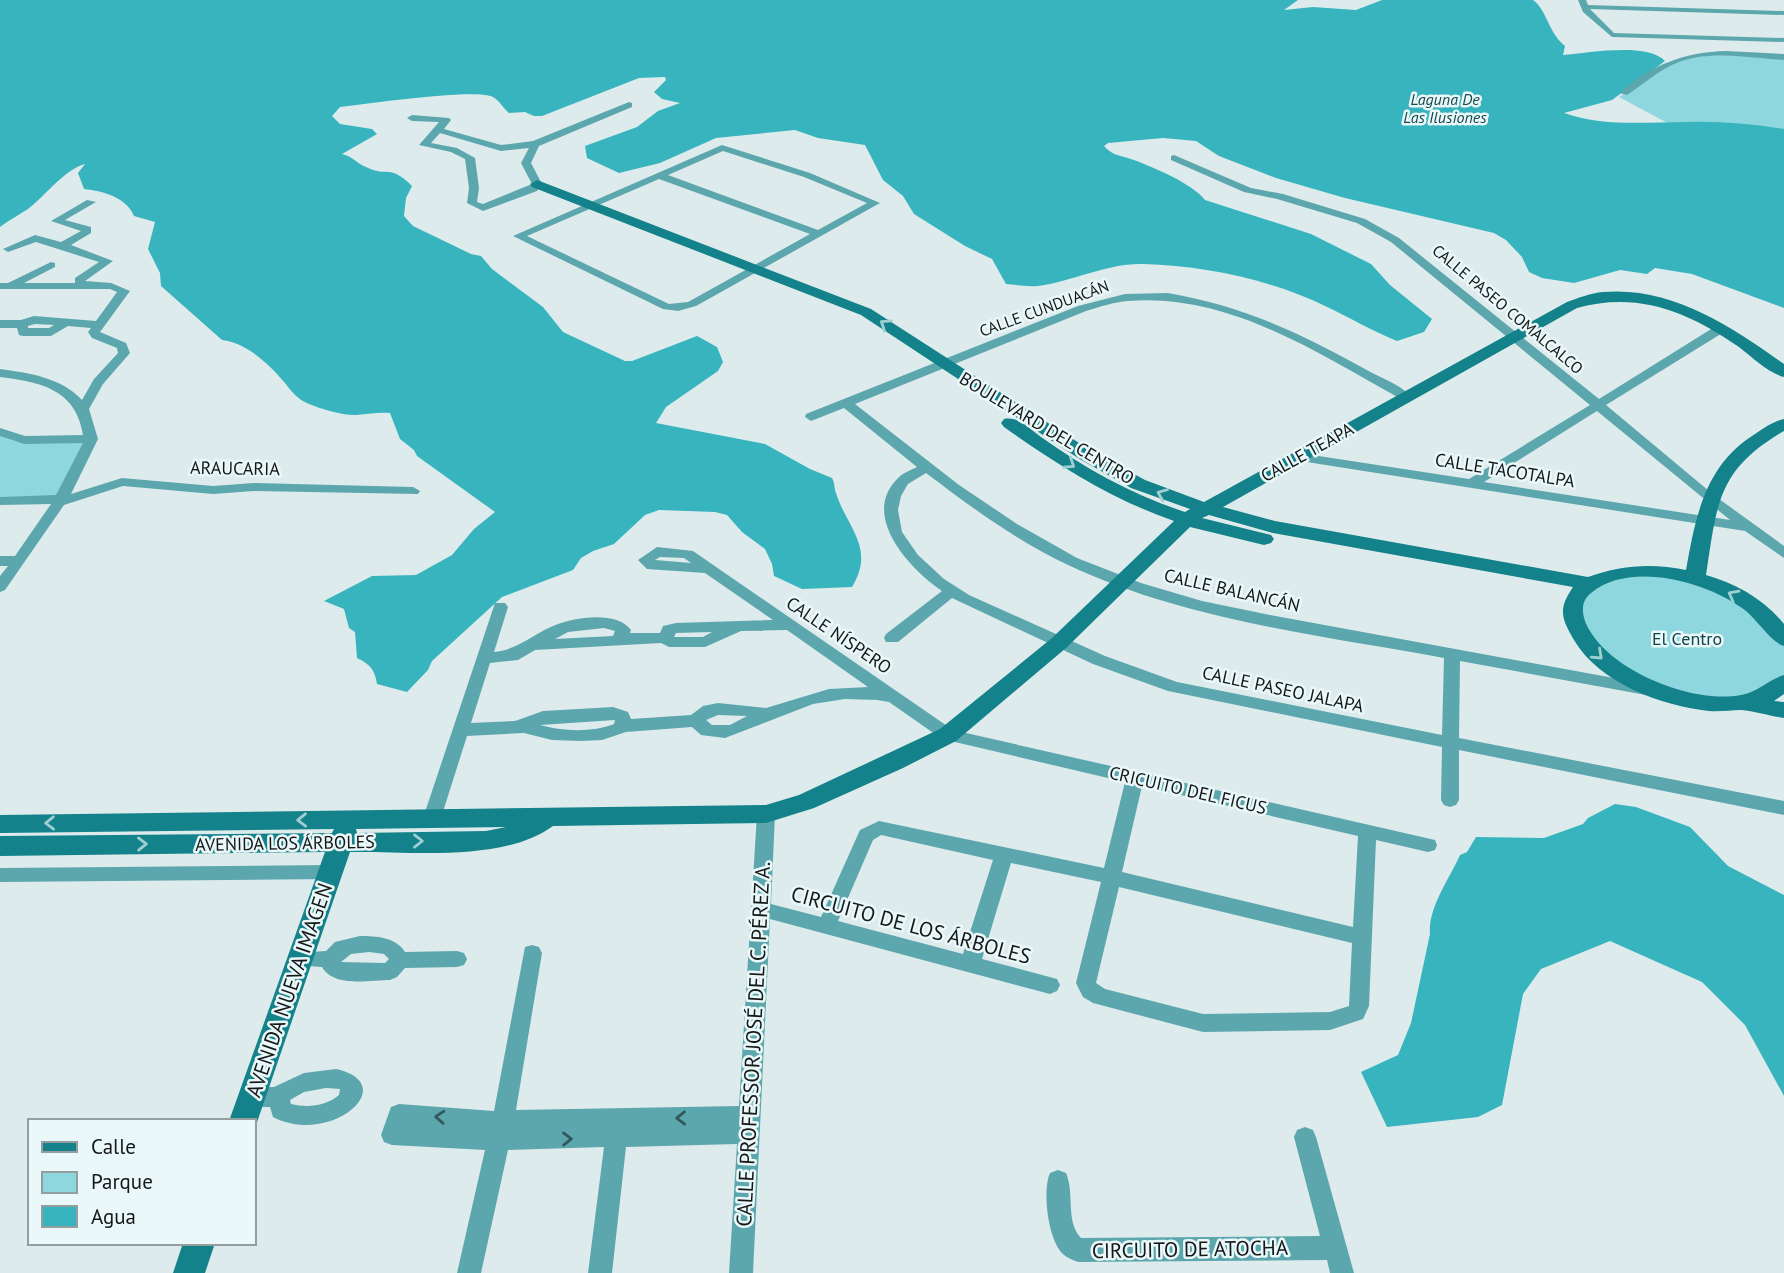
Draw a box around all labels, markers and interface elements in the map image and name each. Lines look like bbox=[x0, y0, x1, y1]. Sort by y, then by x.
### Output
water label: Laguna De Las Ilusiones bbox=[1403, 89, 1487, 127]
street label: CALLE PASEO COMALCALCO bbox=[1428, 240, 1588, 378]
street label: CALLE CUNDUACÁN bbox=[976, 275, 1112, 341]
one-way arrow bbox=[880, 320, 893, 332]
street label: BOULEVARD DEL CENTRO bbox=[955, 367, 1139, 489]
street label: CALLE TEAPA bbox=[1257, 417, 1358, 487]
street label: CALLE TACOTALPA bbox=[1434, 448, 1577, 492]
street label: ARAUCARIA bbox=[190, 456, 281, 480]
one-way arrow bbox=[1062, 456, 1075, 469]
one-way arrow bbox=[1157, 488, 1170, 502]
street label: CALLE BALANCÁN bbox=[1162, 563, 1302, 617]
one-way arrow bbox=[1728, 589, 1740, 603]
street label: CALLE NÍSPERO bbox=[782, 591, 896, 679]
park label: El Centro bbox=[1652, 627, 1722, 650]
one-way arrow bbox=[1590, 646, 1603, 659]
street label: CALLE PASEO JALAPA bbox=[1200, 661, 1366, 717]
street label: CRICUITO DEL FICUS bbox=[1107, 761, 1269, 819]
one-way arrow bbox=[296, 812, 306, 828]
one-way arrow bbox=[44, 816, 55, 831]
street label: AVENIDA LOS ÁRBOLES bbox=[195, 830, 375, 856]
one-way arrow bbox=[413, 834, 424, 849]
one-way arrow bbox=[137, 836, 147, 852]
street label: CALLE PROFESSOR JOSÉ DEL C. PÉREZ A. bbox=[730, 861, 776, 1227]
street label: AVENIDA NUEVA IMAGEN bbox=[240, 879, 338, 1101]
street label: CIRCUITO DE LOS ÁRBOLES bbox=[788, 880, 1034, 970]
one-way arrow bbox=[435, 1110, 446, 1125]
one-way arrow bbox=[675, 1110, 686, 1126]
legend bbox=[28, 1119, 256, 1245]
one-way arrow bbox=[563, 1131, 573, 1147]
text: Calle bbox=[91, 1133, 136, 1160]
text: Parque bbox=[91, 1168, 153, 1195]
text: Agua bbox=[91, 1203, 136, 1230]
street label: CIRCUITO DE ATOCHA bbox=[1092, 1234, 1289, 1264]

